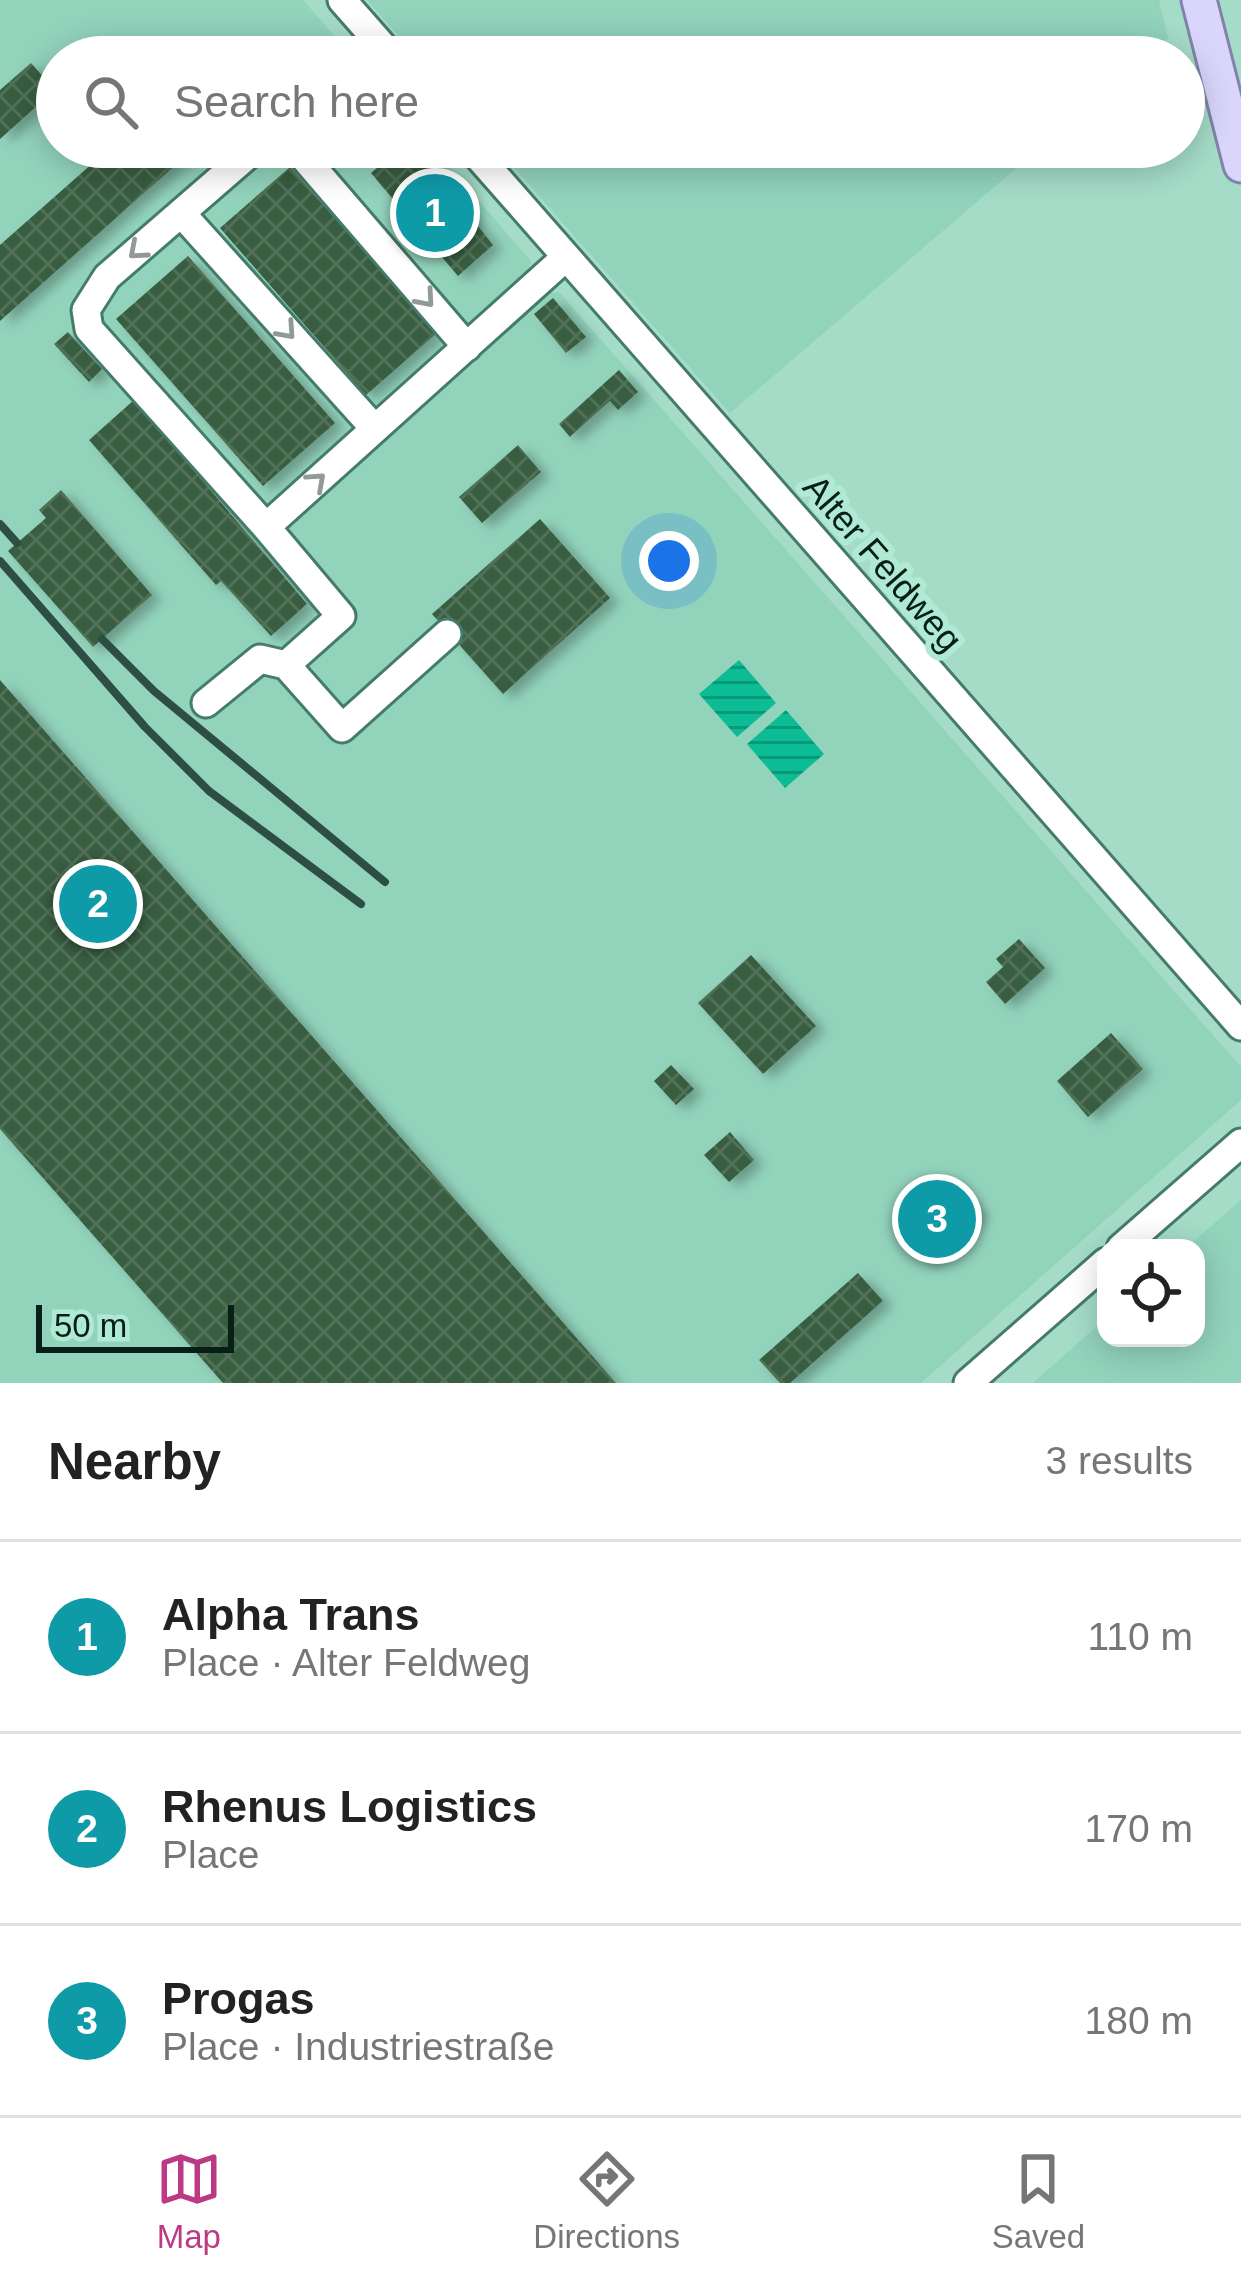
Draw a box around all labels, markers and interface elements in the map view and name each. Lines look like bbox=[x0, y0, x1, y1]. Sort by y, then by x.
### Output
search box bbox=[36, 36, 1205, 168]
icon: search bbox=[78, 69, 144, 135]
text: Search here bbox=[174, 76, 419, 127]
pin: 1 bbox=[396, 168, 474, 258]
one-way arrow bbox=[129, 237, 151, 258]
one-way arrow bbox=[412, 285, 433, 307]
one-way arrow bbox=[273, 318, 294, 339]
street label: Alter Feldweg bbox=[795, 466, 971, 660]
one-way arrow bbox=[303, 474, 325, 495]
your location bbox=[639, 531, 699, 591]
pin: 2 bbox=[59, 859, 137, 949]
pin: 3 bbox=[898, 1174, 976, 1264]
map controls bbox=[1097, 1239, 1205, 1347]
button: locate bbox=[1097, 1239, 1205, 1347]
scale bar bbox=[36, 1299, 234, 1352]
text: 50 m bbox=[54, 1307, 127, 1344]
text: Nearby bbox=[48, 1433, 221, 1490]
text: 3 results bbox=[1046, 1439, 1193, 1482]
text: Alpha Trans bbox=[162, 1589, 420, 1640]
text: 1 bbox=[76, 1615, 98, 1658]
text: 110 m bbox=[1088, 1615, 1193, 1658]
text: Place · Alter Feldweg bbox=[162, 1641, 531, 1684]
text: Rhenus Logistics bbox=[162, 1781, 537, 1832]
text: 2 bbox=[76, 1807, 98, 1850]
text: 170 m bbox=[1085, 1807, 1193, 1850]
text: Place bbox=[162, 1833, 260, 1876]
text: Progas bbox=[162, 1973, 315, 2024]
text: 3 bbox=[76, 1999, 98, 2042]
text: 180 m bbox=[1085, 1999, 1193, 2042]
text: Place · Industriestraße bbox=[162, 2025, 554, 2068]
tab: Map bbox=[156, 2146, 222, 2256]
tab: Directions bbox=[533, 2146, 680, 2256]
tab: Saved bbox=[992, 2146, 1085, 2256]

